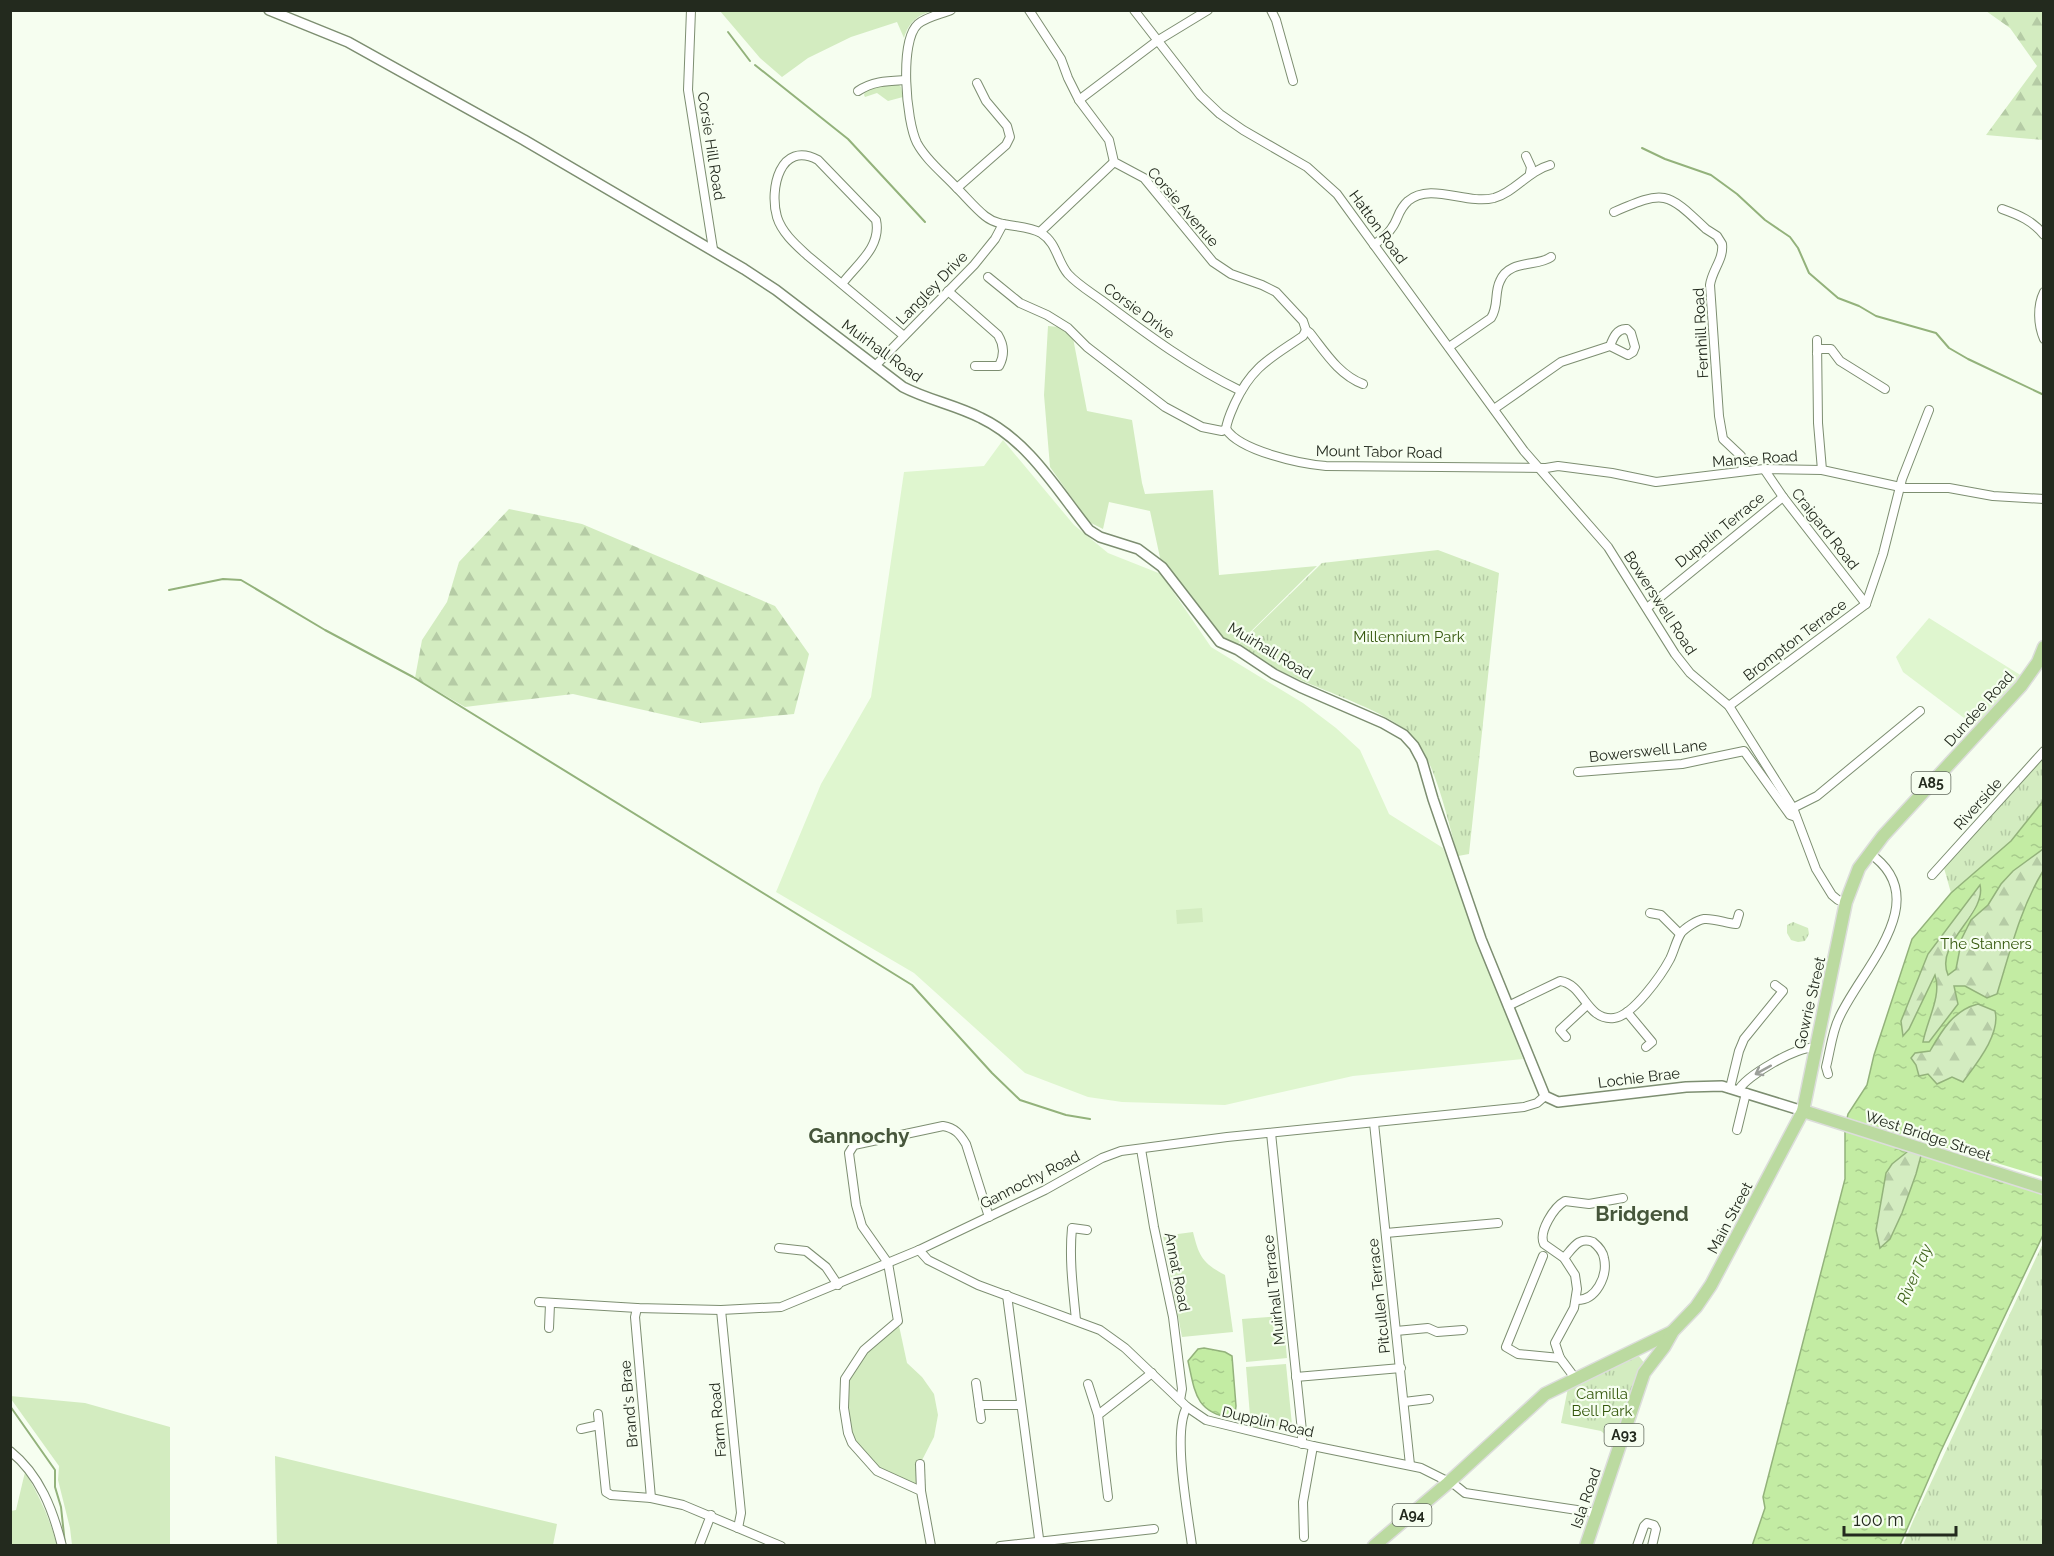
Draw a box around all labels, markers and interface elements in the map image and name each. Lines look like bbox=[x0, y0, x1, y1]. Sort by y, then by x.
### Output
street label: Corsie Hill Road bbox=[694, 91, 728, 201]
street label: Corsie Avenue bbox=[1143, 163, 1223, 251]
street label: Hatton Road bbox=[1345, 187, 1411, 267]
street label: Langley Drive bbox=[893, 247, 972, 328]
street label: Corsie Drive bbox=[1100, 279, 1178, 343]
street label: Fernhill Road bbox=[1690, 287, 1712, 379]
street label: Muirhall Road bbox=[838, 316, 926, 386]
street label: Mount Tabor Road bbox=[1316, 442, 1442, 462]
street label: Manse Road bbox=[1712, 447, 1798, 471]
street label: Craigard Road bbox=[1788, 485, 1862, 573]
street label: Dupplin Terrace bbox=[1672, 488, 1768, 571]
street label: Bowerswell Road bbox=[1620, 548, 1700, 658]
street label: Brompton Terrace bbox=[1740, 595, 1850, 685]
street label: Muirhall Road bbox=[1225, 619, 1315, 683]
park label: Millennium Park bbox=[1353, 628, 1465, 646]
street label: Dundee Road bbox=[1940, 668, 2018, 750]
street label: Bowerswell Lane bbox=[1588, 736, 1708, 766]
road number: A85 bbox=[1912, 772, 1950, 794]
street label: Riverside bbox=[1950, 774, 2006, 834]
park label: The Stanners bbox=[1940, 935, 2032, 953]
street label: Gowrie Street bbox=[1791, 955, 1829, 1051]
street label: Lochie Brae bbox=[1597, 1064, 1681, 1092]
one-way arrow bbox=[1755, 1064, 1772, 1076]
street label: West Bridge Street bbox=[1863, 1107, 1993, 1165]
district label: Gannochy bbox=[808, 1123, 910, 1148]
street label: Gannochy Road bbox=[977, 1147, 1083, 1213]
street label: Main Street bbox=[1704, 1179, 1756, 1257]
district label: Bridgend bbox=[1595, 1201, 1689, 1226]
street label: Annat Road bbox=[1160, 1231, 1194, 1313]
street label: Muirhall Terrace bbox=[1259, 1234, 1289, 1346]
street label: Pitcullen Terrace bbox=[1364, 1237, 1394, 1354]
water label: River Tay bbox=[1893, 1240, 1937, 1307]
street label: Brand's Brae bbox=[616, 1359, 642, 1448]
street label: Farm Road bbox=[706, 1382, 730, 1458]
park label: Camilla Bell Park bbox=[1572, 1385, 1633, 1420]
street label: Dupplin Road bbox=[1220, 1403, 1316, 1441]
road number: A93 bbox=[1604, 1424, 1644, 1446]
street label: Isla Road bbox=[1567, 1465, 1605, 1531]
scale bar bbox=[1844, 1499, 1956, 1537]
road number: A94 bbox=[1392, 1504, 1432, 1526]
text: 100 m bbox=[1853, 1509, 1904, 1530]

